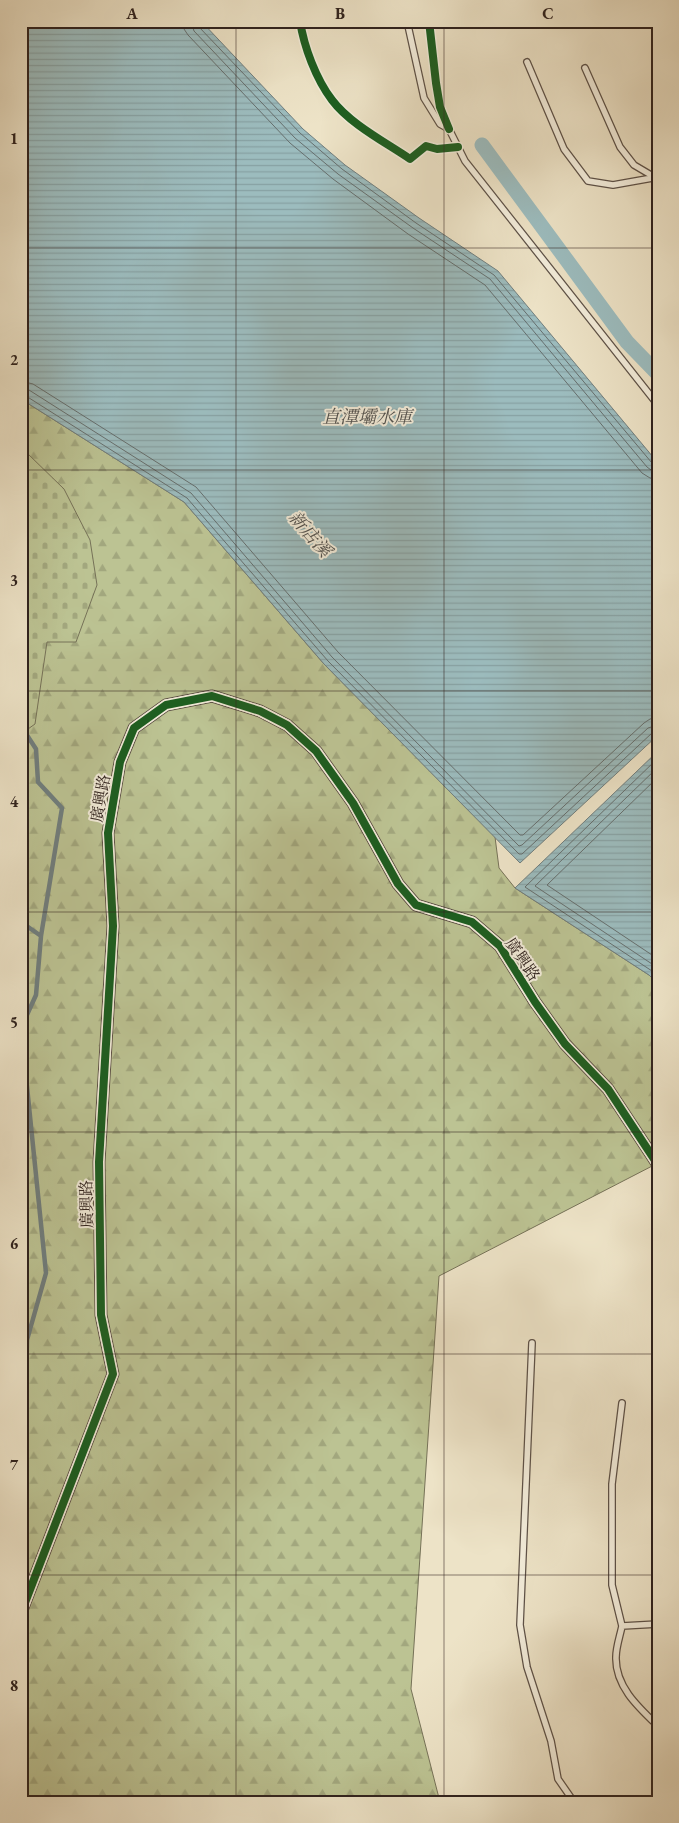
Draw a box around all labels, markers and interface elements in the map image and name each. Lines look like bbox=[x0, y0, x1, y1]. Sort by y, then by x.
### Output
text: A bbox=[125, 3, 138, 24]
text: B bbox=[335, 3, 345, 24]
text: C bbox=[542, 3, 554, 24]
text: 1 bbox=[10, 128, 18, 149]
text: 2 bbox=[10, 349, 19, 370]
water label: 直潭壩水庫 bbox=[322, 405, 415, 428]
water label: 新店溪 bbox=[284, 506, 338, 563]
text: 3 bbox=[10, 570, 18, 591]
street label: 廣興路 bbox=[86, 773, 115, 824]
text: 4 bbox=[10, 791, 19, 812]
street label: 廣興路 bbox=[500, 934, 545, 985]
text: 5 bbox=[10, 1012, 18, 1033]
street label: 廣興路 bbox=[76, 1180, 97, 1228]
text: 6 bbox=[10, 1233, 19, 1254]
text: 7 bbox=[10, 1454, 19, 1475]
text: 8 bbox=[10, 1675, 18, 1696]

